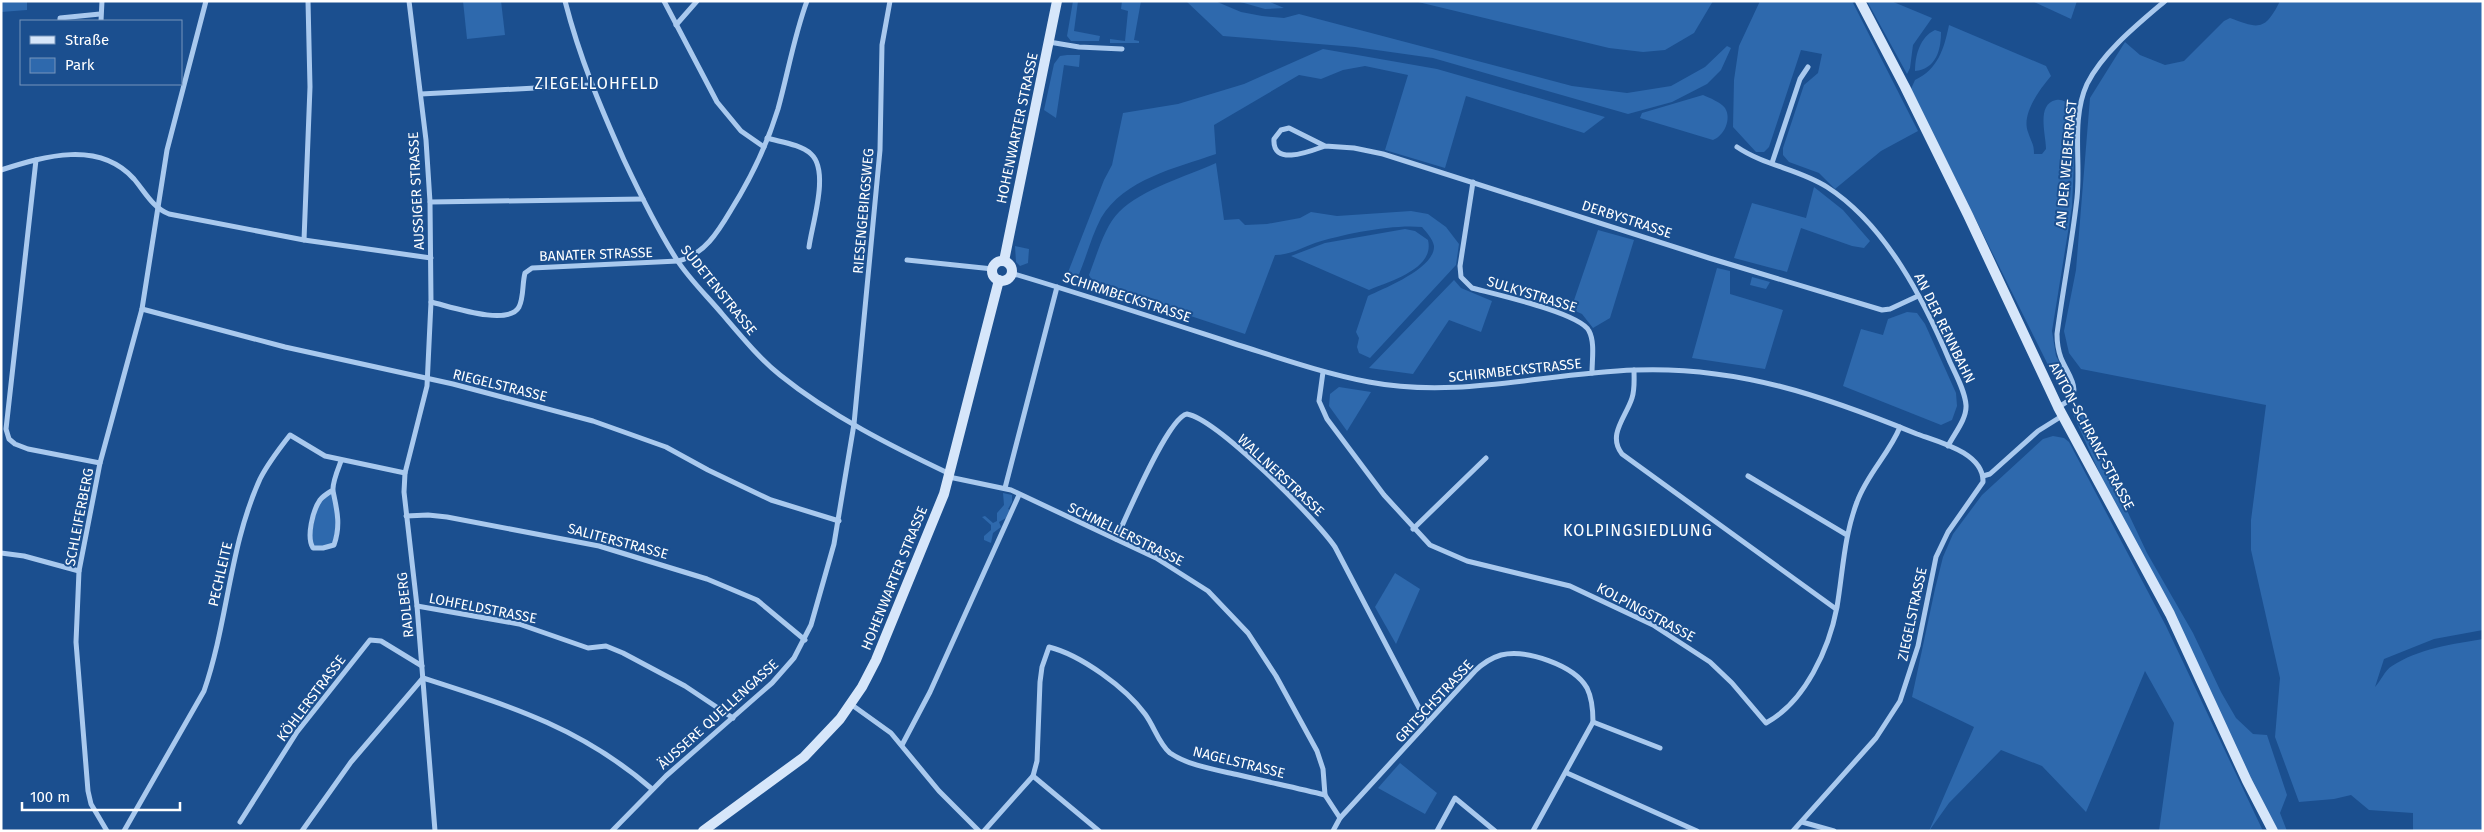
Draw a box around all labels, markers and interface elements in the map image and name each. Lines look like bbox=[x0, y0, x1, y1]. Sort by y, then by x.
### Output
legend bbox=[20, 20, 182, 85]
text: Straße bbox=[65, 31, 109, 49]
street label: HOHENWARTER STRASSE bbox=[993, 51, 1042, 205]
text: Park bbox=[65, 56, 95, 74]
district label: ZIEGELLOHFELD bbox=[535, 74, 659, 93]
street label: AN DER WEIBERRAST bbox=[2052, 98, 2081, 229]
street label: AUSSIGER STRASSE bbox=[405, 131, 428, 251]
street label: RIESENGEBIRGSWEG bbox=[850, 148, 877, 275]
street label: DERBYSTRASSE bbox=[1579, 197, 1674, 242]
street label: SUDETENSTRASSE bbox=[677, 242, 760, 339]
street label: BANATER STRASSE bbox=[539, 244, 653, 265]
street label: SCHIRMBECKSTRASSE bbox=[1061, 269, 1193, 326]
street label: AN DER RENNBAHN bbox=[1910, 270, 1979, 386]
street label: SULKYSTRASSE bbox=[1485, 273, 1579, 316]
street label: SCHIRMBECKSTRASSE bbox=[1448, 355, 1583, 386]
street label: ANTON-SCHRANZ-STRASSE bbox=[2045, 359, 2138, 513]
street label: RIEGELSTRASSE bbox=[451, 366, 549, 405]
street label: WALLNERSTRASSE bbox=[1234, 431, 1328, 520]
street label: SCHLEIFERBERG bbox=[62, 467, 97, 568]
street label: SCHMELLERSTRASSE bbox=[1065, 499, 1186, 570]
street label: HOHENWARTER STRASSE bbox=[858, 504, 931, 653]
street label: SALITERSTRASSE bbox=[566, 520, 670, 563]
district label: KOLPINGSIEDLUNG bbox=[1563, 521, 1713, 540]
street label: PECHLEITE bbox=[205, 540, 236, 608]
street label: ZIEGELSTRASSE bbox=[1894, 566, 1931, 663]
street label: RADLBERG bbox=[394, 571, 417, 638]
street label: KOLPINGSTRASSE bbox=[1594, 579, 1698, 646]
street label: LOHFELDSTRASSE bbox=[428, 590, 538, 627]
street label: KÖHLERSTRASSE bbox=[273, 651, 349, 745]
street label: ÄUSSERE QUELLENGASSE bbox=[655, 656, 782, 773]
street label: GRITSCHSTRASSE bbox=[1392, 656, 1477, 746]
street label: NAGELSTRASSE bbox=[1191, 743, 1287, 782]
scale bar bbox=[22, 780, 180, 812]
text: 100 m bbox=[30, 788, 70, 806]

